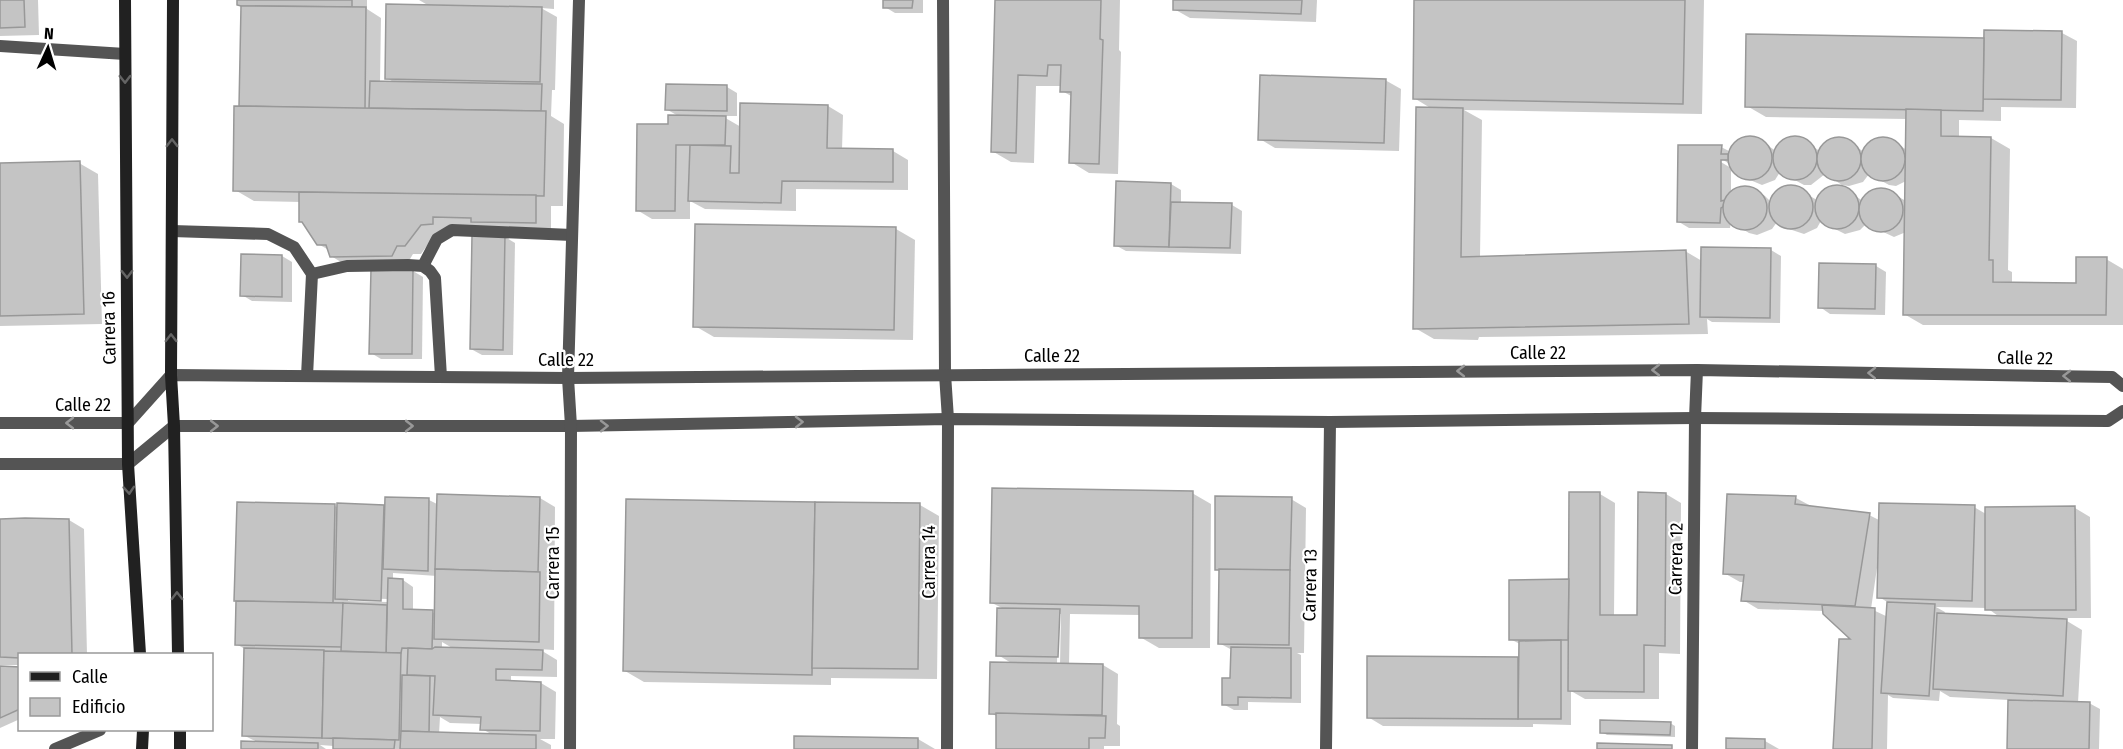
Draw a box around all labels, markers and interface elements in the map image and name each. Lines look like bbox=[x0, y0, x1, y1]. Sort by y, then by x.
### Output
north arrow bbox=[18, 18, 78, 78]
text: N bbox=[44, 24, 54, 43]
one-way arrow bbox=[119, 75, 131, 84]
one-way arrow bbox=[166, 139, 178, 148]
one-way arrow bbox=[121, 270, 133, 279]
street label: Carrera 16 bbox=[97, 291, 121, 365]
one-way arrow bbox=[165, 334, 177, 343]
street label: Calle 22 bbox=[1510, 342, 1566, 364]
street label: Calle 22 bbox=[1024, 345, 1080, 367]
street label: Calle 22 bbox=[1997, 347, 2053, 369]
street label: Calle 22 bbox=[538, 349, 594, 371]
one-way arrow bbox=[1652, 364, 1661, 376]
one-way arrow bbox=[1457, 365, 1466, 377]
one-way arrow bbox=[1868, 367, 1877, 379]
one-way arrow bbox=[2063, 370, 2072, 383]
street label: Calle 22 bbox=[55, 394, 111, 416]
one-way arrow bbox=[795, 416, 804, 428]
one-way arrow bbox=[65, 417, 74, 429]
one-way arrow bbox=[210, 420, 219, 432]
one-way arrow bbox=[405, 420, 414, 432]
one-way arrow bbox=[600, 420, 609, 432]
one-way arrow bbox=[123, 486, 136, 495]
street label: Carrera 12 bbox=[1664, 523, 1688, 595]
street label: Carrera 14 bbox=[918, 525, 940, 599]
street label: Carrera 15 bbox=[542, 527, 564, 599]
street label: Carrera 13 bbox=[1298, 548, 1322, 622]
one-way arrow bbox=[171, 592, 183, 601]
legend bbox=[18, 653, 213, 731]
text: Calle bbox=[72, 666, 108, 688]
text: Edificio bbox=[72, 696, 125, 718]

